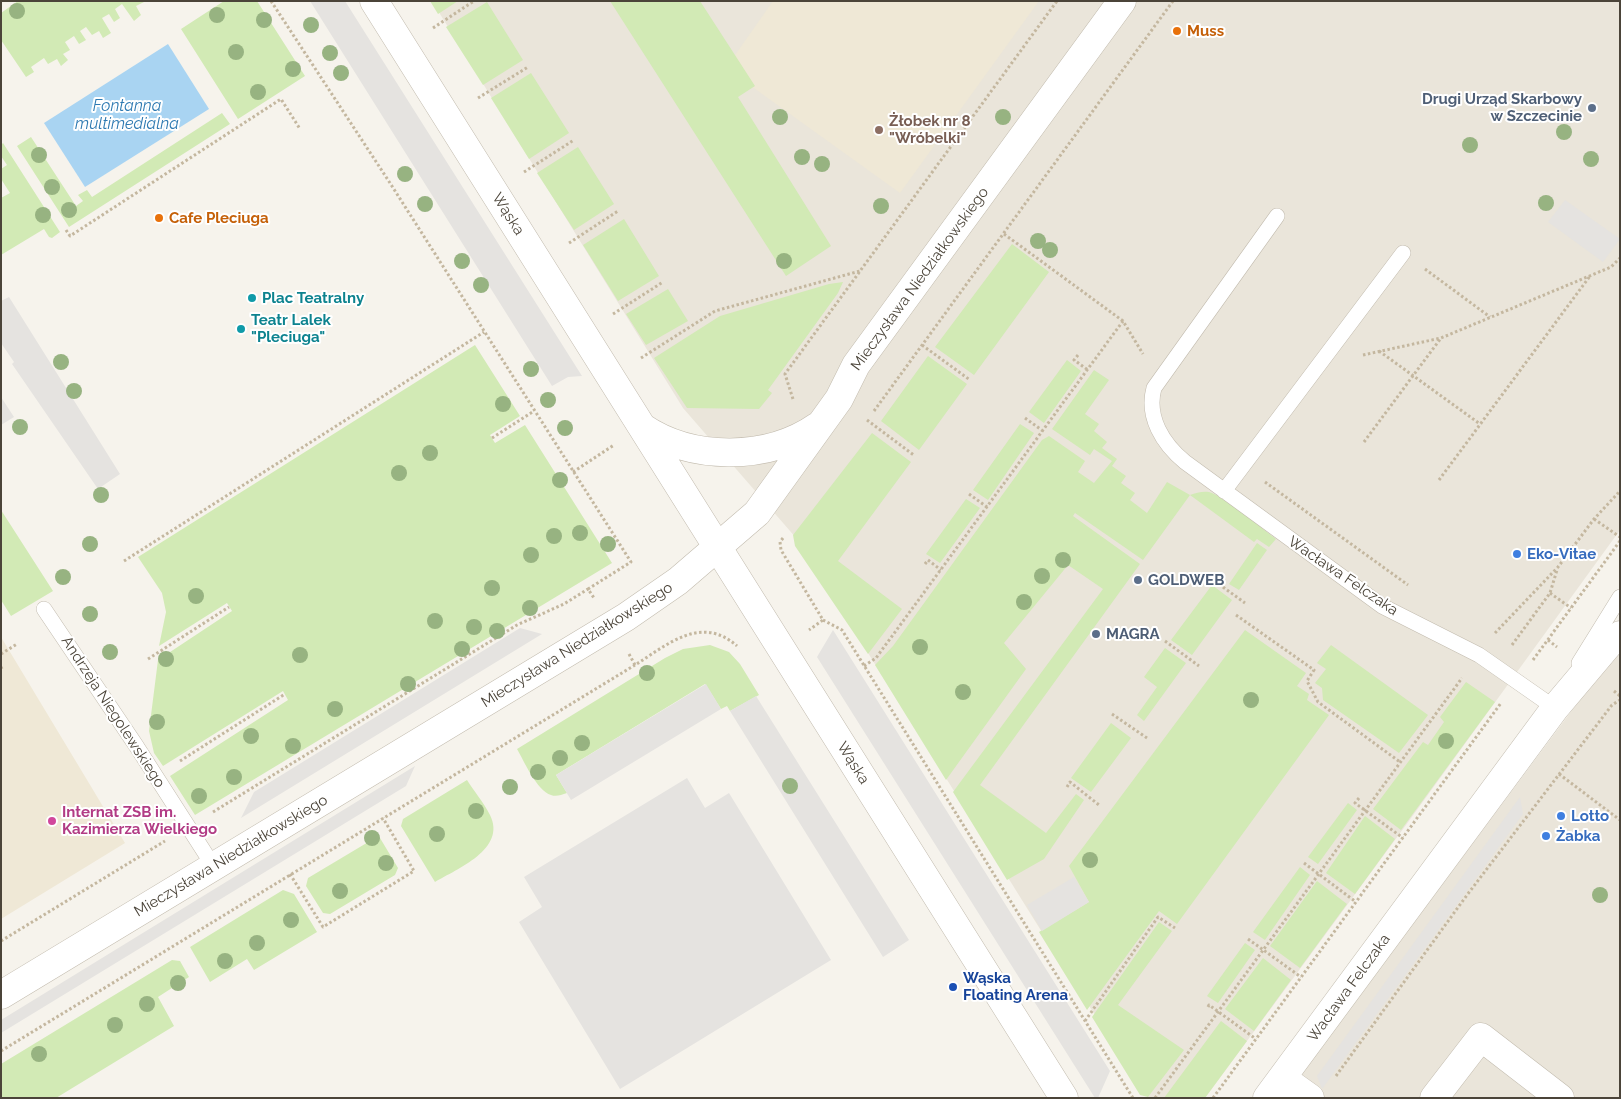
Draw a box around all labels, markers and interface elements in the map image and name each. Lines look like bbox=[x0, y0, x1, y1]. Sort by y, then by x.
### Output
place label: Muss bbox=[1187, 22, 1224, 40]
marker: Muss bbox=[1171, 25, 1183, 37]
place label: Drugi Urząd Skarbowy w Szczecinie bbox=[1422, 90, 1582, 125]
water label: Fontanna multimedialna bbox=[75, 96, 179, 134]
marker: Drugi Urząd Skarbowy w Szczecinie bbox=[1586, 102, 1598, 114]
place label: Żłobek nr 8 "Wróbelki" bbox=[889, 112, 971, 147]
marker: Żłobek nr 8 "Wróbelki" bbox=[873, 124, 885, 136]
street label: Mieczysława Niedziałkowskiego bbox=[847, 184, 993, 374]
street label: Wąska bbox=[488, 190, 528, 238]
place label: Cafe Pleciuga bbox=[169, 209, 269, 227]
marker: Cafe Pleciuga bbox=[153, 212, 165, 224]
place label: Plac Teatralny bbox=[262, 289, 364, 307]
marker: Plac Teatralny bbox=[246, 292, 258, 304]
place label: Teatr Lalek "Pleciuga" bbox=[251, 311, 331, 346]
marker: Teatr Lalek "Pleciuga" bbox=[235, 323, 247, 335]
street label: Wacława Felczaka bbox=[1285, 533, 1401, 619]
place label: Eko-Vitae bbox=[1527, 545, 1596, 563]
marker: Eko-Vitae bbox=[1511, 548, 1523, 560]
place label: GOLDWEB bbox=[1148, 571, 1224, 589]
marker: GOLDWEB bbox=[1132, 574, 1144, 586]
street label: Mieczysława Niedziałkowskiego bbox=[478, 578, 676, 712]
place label: MAGRA bbox=[1106, 625, 1160, 643]
marker: MAGRA bbox=[1090, 628, 1102, 640]
street label: Andrzeja Niegolewskiego bbox=[57, 633, 169, 791]
street label: Wąska bbox=[833, 739, 873, 787]
street label: Mieczysława Niedziałkowskiego bbox=[131, 791, 331, 921]
place label: Internat ZSB im. Kazimierza Wielkiego bbox=[62, 803, 217, 838]
place label: Lotto bbox=[1571, 807, 1609, 825]
marker: Lotto bbox=[1555, 810, 1567, 822]
marker: Internat ZSB im. Kazimierza Wielkiego bbox=[46, 815, 58, 827]
place label: Żabka bbox=[1556, 827, 1600, 845]
marker: Żabka bbox=[1540, 830, 1552, 842]
street label: Wacława Felczaka bbox=[1304, 931, 1394, 1045]
place label: Wąska Floating Arena bbox=[963, 969, 1068, 1004]
marker: Wąska Floating Arena bbox=[947, 981, 959, 993]

